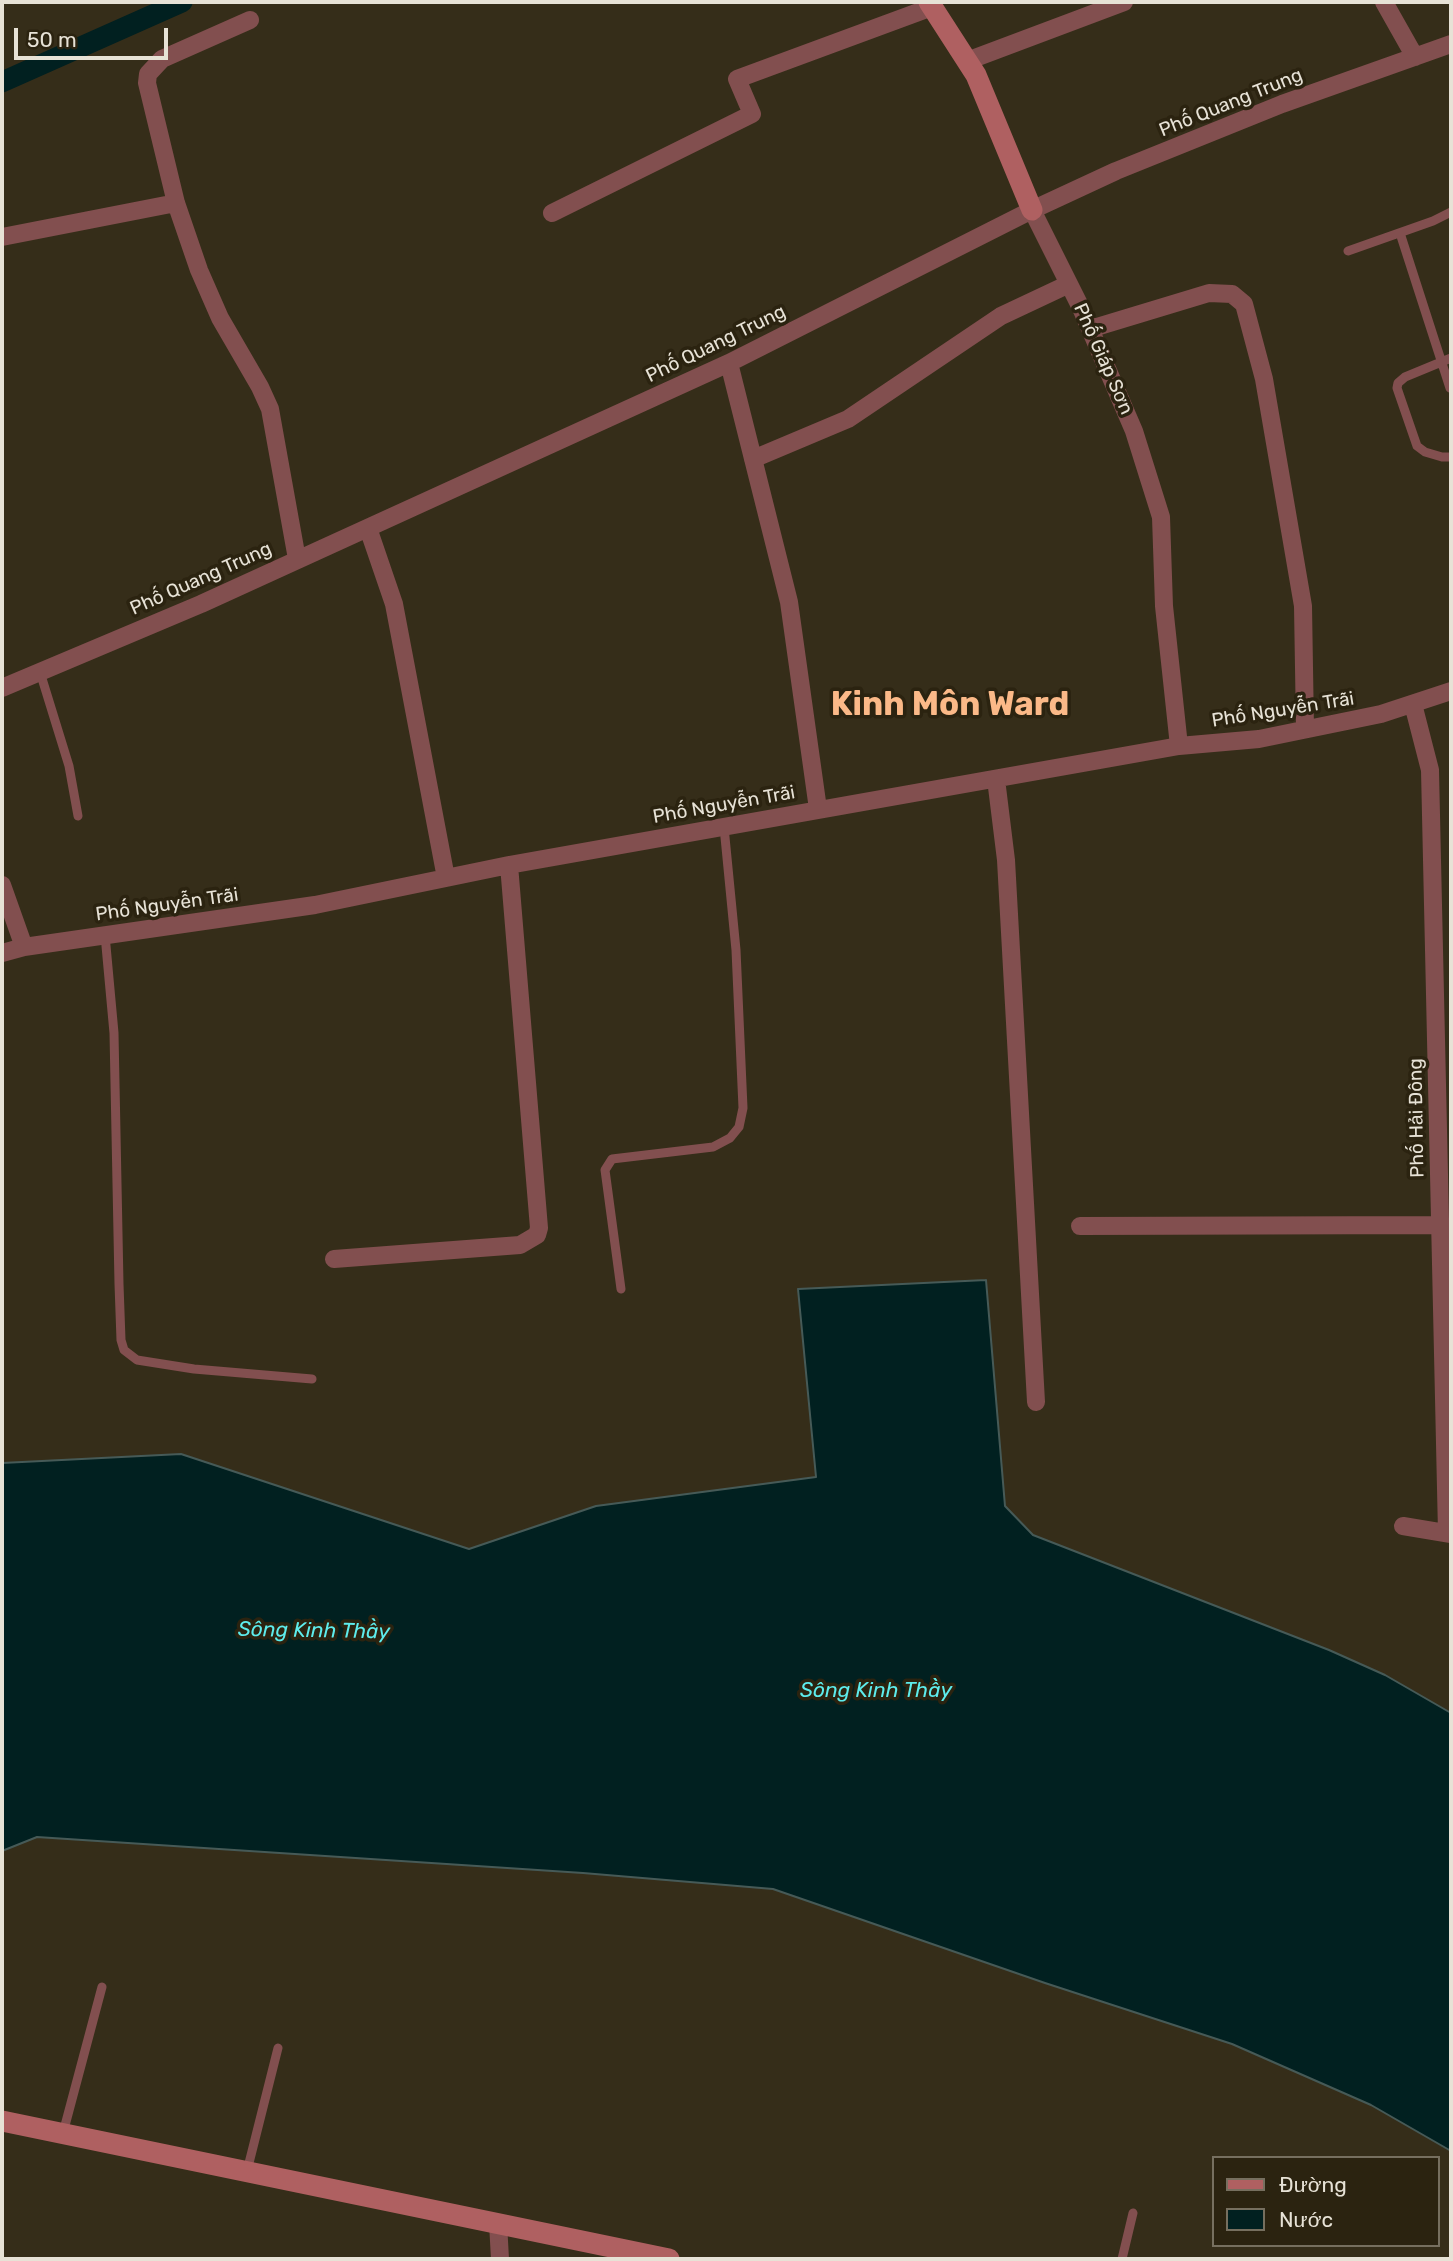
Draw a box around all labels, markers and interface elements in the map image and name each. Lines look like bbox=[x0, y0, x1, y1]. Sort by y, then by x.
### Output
scale bar bbox=[18, 14, 172, 58]
text: 50 m bbox=[27, 27, 77, 52]
street label: Phố Quang Trung bbox=[1156, 64, 1306, 142]
street label: Phố Quang Trung bbox=[642, 300, 790, 388]
street label: Phố Giáp Sơn bbox=[1068, 300, 1138, 418]
street label: Phố Quang Trung bbox=[127, 538, 275, 620]
district label: Kinh Môn Ward bbox=[831, 685, 1069, 725]
street label: Phố Nguyễn Trãi bbox=[1210, 687, 1356, 733]
street label: Phố Nguyễn Trãi bbox=[651, 781, 797, 829]
street label: Phố Nguyễn Trãi bbox=[94, 884, 240, 926]
street label: Phố Hải Đông bbox=[1405, 1058, 1429, 1178]
water label: Sông Kinh Thầy bbox=[238, 1617, 390, 1645]
water label: Sông Kinh Thầy bbox=[800, 1678, 952, 1704]
legend bbox=[1212, 2156, 1439, 2247]
text: Đường bbox=[1279, 2172, 1347, 2197]
text: Nước bbox=[1279, 2207, 1333, 2232]

